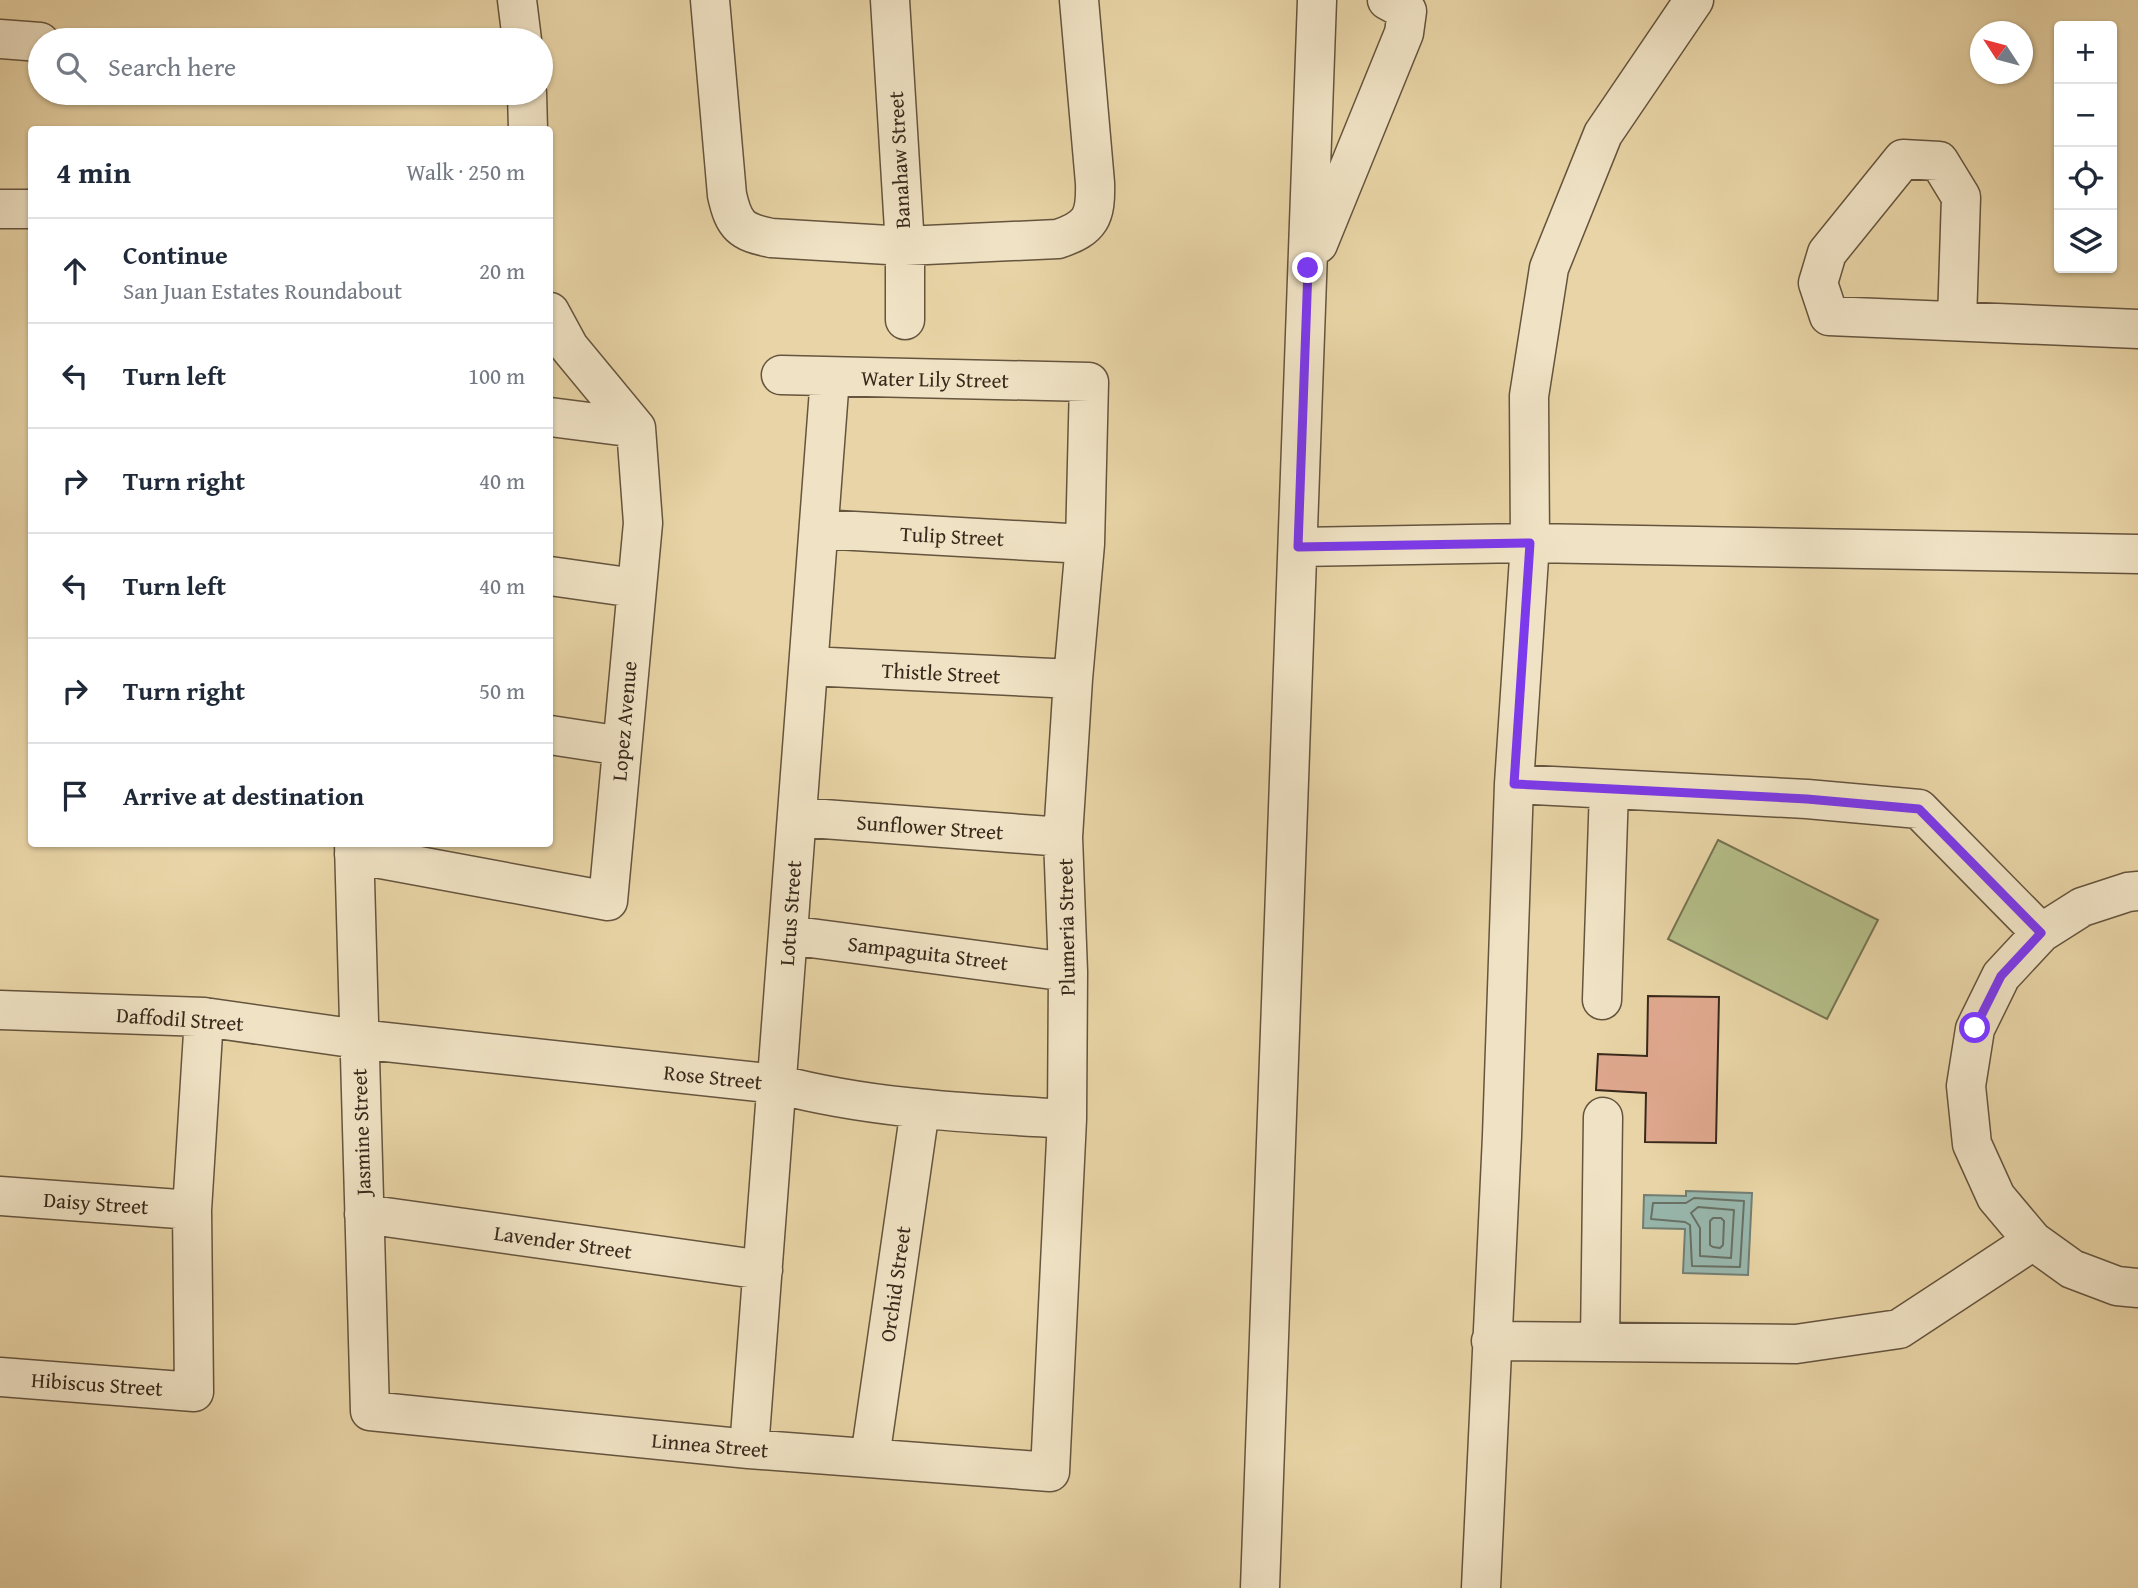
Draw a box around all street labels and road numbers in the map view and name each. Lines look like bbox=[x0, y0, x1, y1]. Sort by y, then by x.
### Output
street label: Banahaw Street bbox=[880, 90, 918, 230]
street label: Water Lily Street bbox=[861, 362, 1010, 396]
street label: Tulip Street bbox=[899, 518, 1005, 554]
street label: Thistle Street bbox=[881, 654, 1002, 692]
street label: Lopez Avenue bbox=[603, 660, 645, 782]
street label: Sunflower Street bbox=[856, 806, 1005, 848]
street label: Plumeria Street bbox=[1049, 857, 1083, 996]
street label: Lotus Street bbox=[771, 859, 809, 967]
street label: Sampaguita Street bbox=[846, 928, 1011, 978]
street label: Daffodil Street bbox=[115, 999, 245, 1039]
street label: Rose Street bbox=[662, 1056, 764, 1098]
street label: Jasmine Street bbox=[343, 1067, 379, 1199]
street label: Daisy Street bbox=[42, 1184, 150, 1222]
street label: Lavender Street bbox=[492, 1217, 635, 1267]
street label: Orchid Street bbox=[872, 1223, 919, 1344]
street label: Hibiscus Street bbox=[30, 1364, 164, 1404]
street label: Linnea Street bbox=[650, 1424, 770, 1466]

